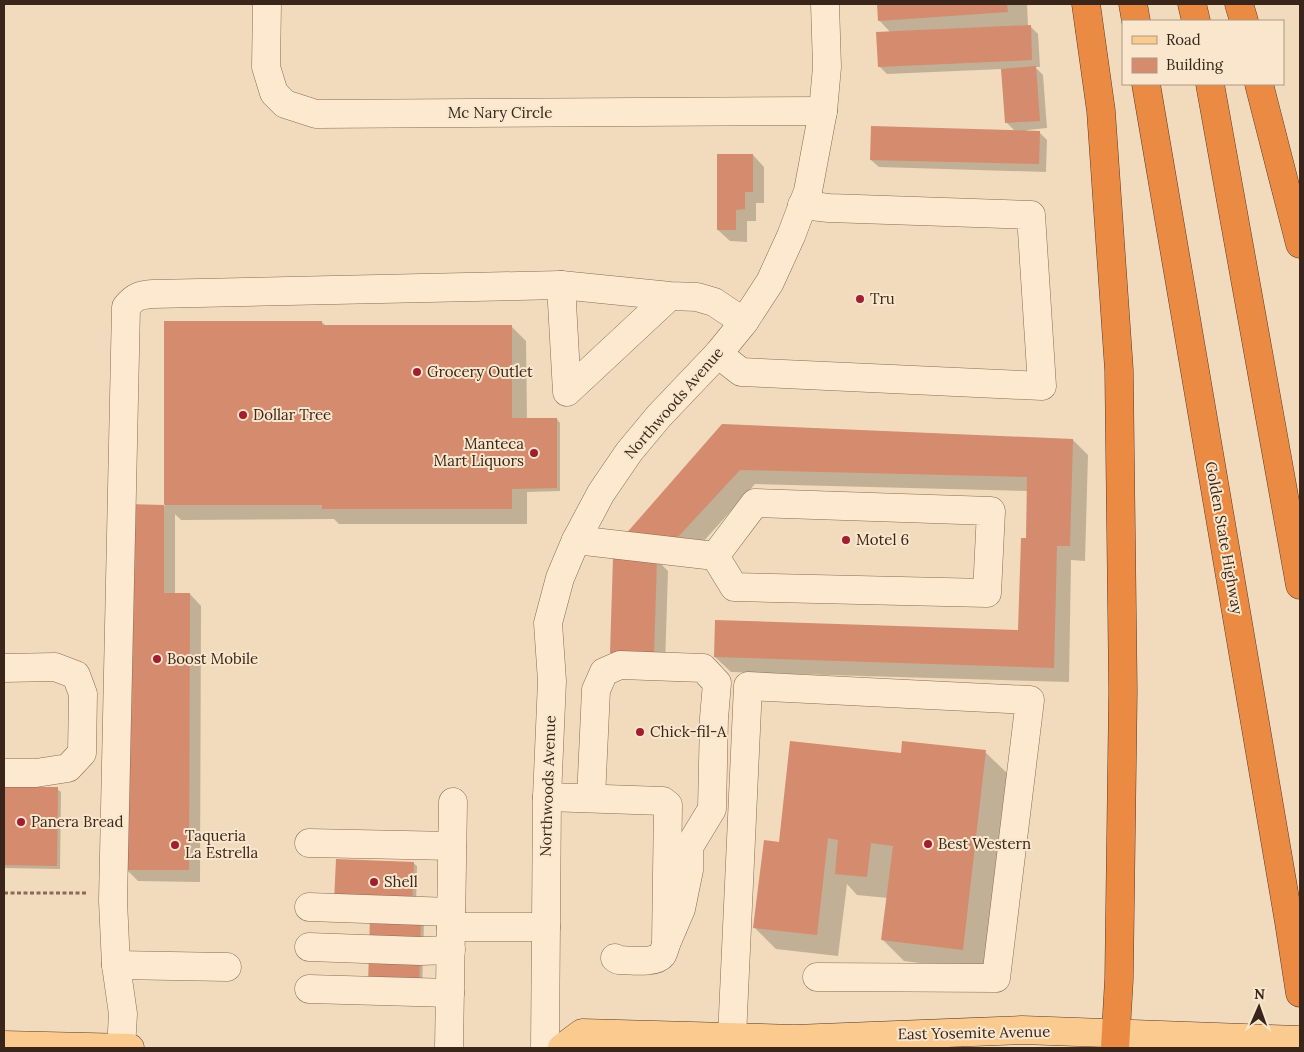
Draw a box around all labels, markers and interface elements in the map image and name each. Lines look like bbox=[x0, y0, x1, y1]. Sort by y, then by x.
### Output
legend bbox=[1122, 20, 1284, 85]
text: Road bbox=[1166, 30, 1201, 49]
text: Building bbox=[1166, 55, 1224, 74]
street label: Mc Nary Circle bbox=[448, 103, 552, 122]
place label: Tru bbox=[870, 289, 895, 308]
marker: Tru bbox=[854, 293, 866, 305]
street label: Northwoods Avenue bbox=[620, 343, 727, 462]
place label: Grocery Outlet bbox=[427, 362, 533, 381]
marker: Grocery Outlet bbox=[411, 366, 423, 378]
place label: Dollar Tree bbox=[253, 405, 331, 424]
marker: Dollar Tree bbox=[237, 409, 249, 421]
place label: Manteca Mart Liquors bbox=[433, 434, 524, 470]
marker: Manteca Mart Liquors bbox=[528, 447, 540, 459]
street label: Golden State Highway bbox=[1202, 460, 1247, 616]
place label: Motel 6 bbox=[856, 530, 909, 549]
marker: Motel 6 bbox=[840, 534, 852, 546]
place label: Boost Mobile bbox=[167, 649, 258, 668]
marker: Boost Mobile bbox=[151, 653, 163, 665]
street label: Northwoods Avenue bbox=[536, 715, 559, 857]
place label: Chick-fil-A bbox=[650, 722, 727, 741]
marker: Chick-fil-A bbox=[634, 726, 646, 738]
place label: Panera Bread bbox=[31, 812, 123, 831]
marker: Panera Bread bbox=[15, 816, 27, 828]
place label: Taqueria La Estrella bbox=[185, 826, 258, 862]
place label: Best Western bbox=[938, 834, 1031, 853]
marker: Best Western bbox=[922, 838, 934, 850]
marker: Taqueria La Estrella bbox=[169, 839, 181, 851]
place label: Shell bbox=[384, 872, 418, 891]
marker: Shell bbox=[368, 876, 380, 888]
north arrow bbox=[1234, 982, 1284, 1032]
text: N bbox=[1254, 985, 1265, 1003]
street label: East Yosemite Avenue bbox=[897, 1022, 1051, 1043]

